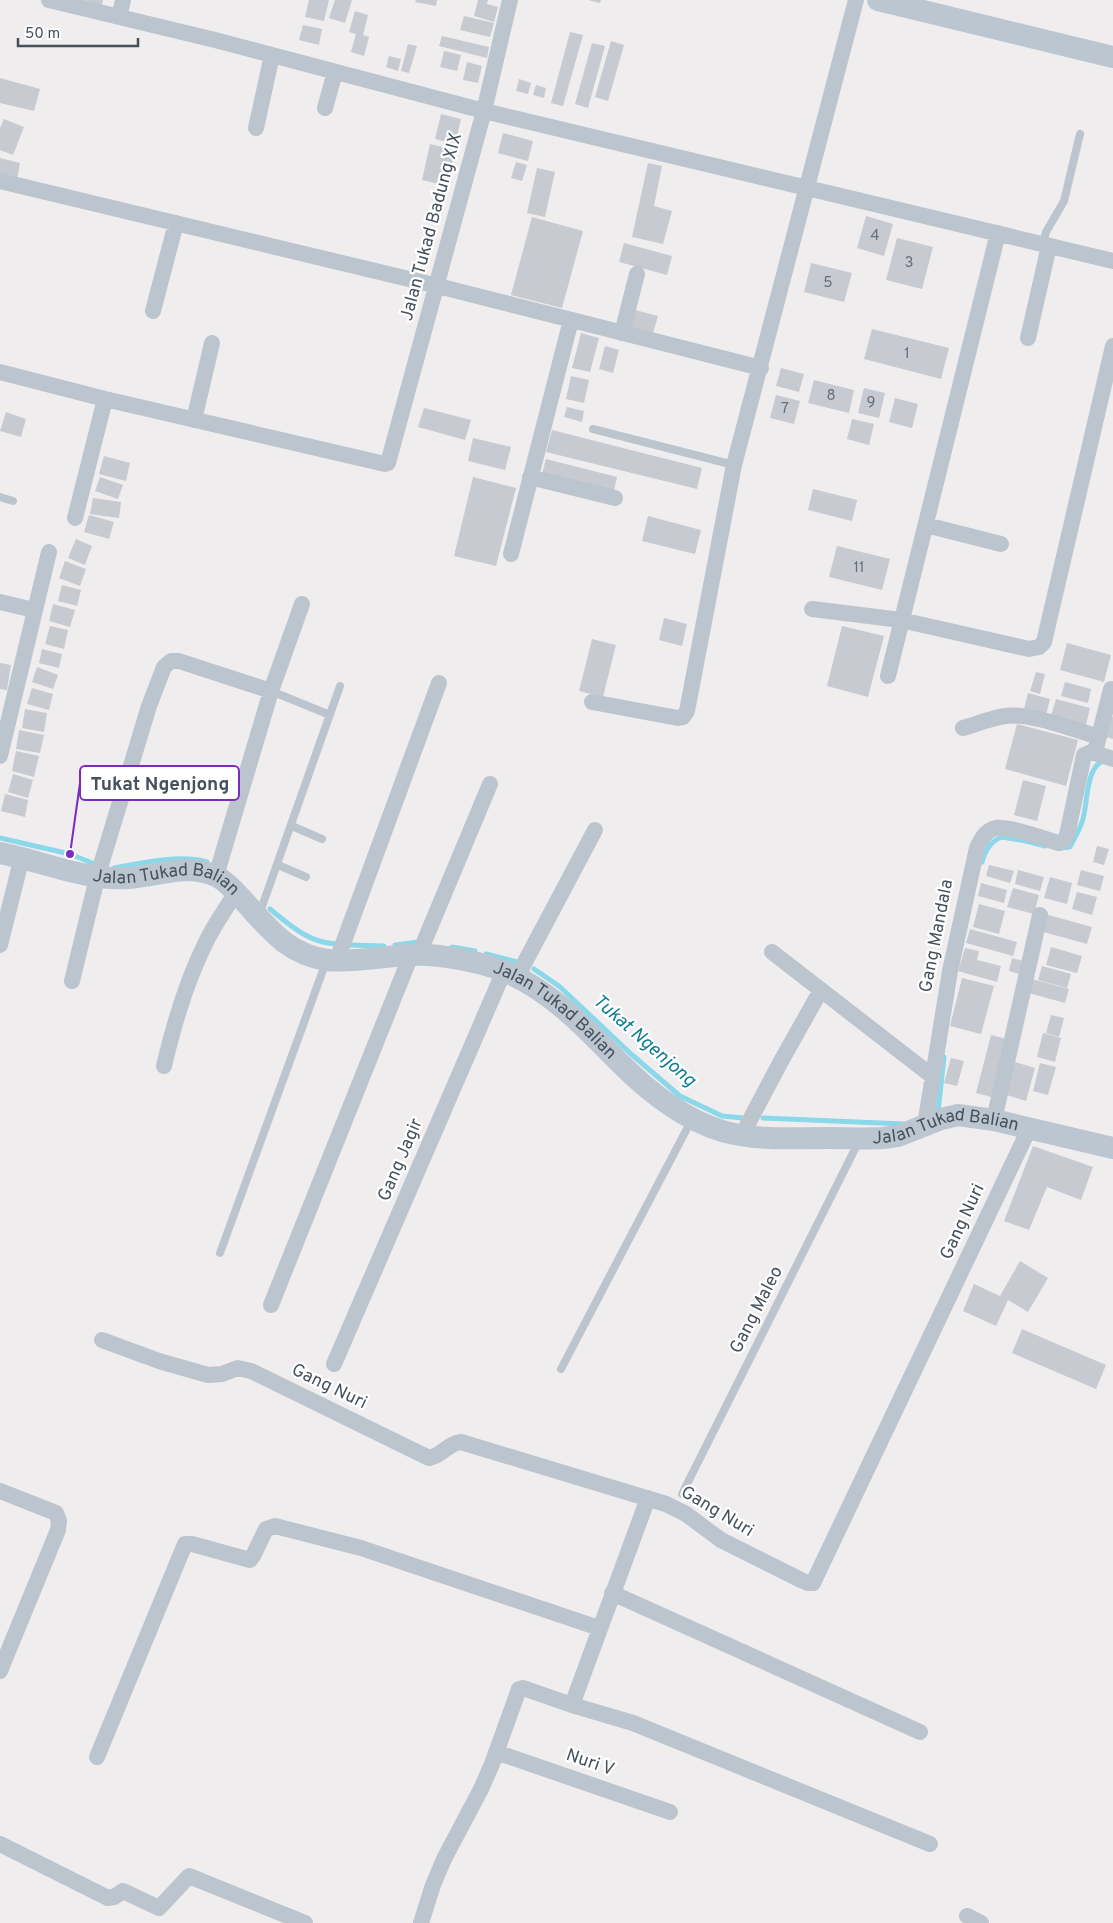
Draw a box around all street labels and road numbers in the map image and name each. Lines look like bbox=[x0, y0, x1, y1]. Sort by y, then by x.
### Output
street label: Jalan Tukad Badung XIX bbox=[396, 130, 468, 324]
street label: Jalan Tukad Balian bbox=[91, 859, 245, 901]
street label: Gang Mandala bbox=[915, 878, 959, 994]
street label: Jalan Tukad Balian bbox=[490, 956, 622, 1065]
street label: Jalan Tukad Balian bbox=[872, 1103, 1021, 1150]
street label: Gang Jagir bbox=[373, 1115, 429, 1205]
street label: Gang Nuri bbox=[935, 1180, 991, 1264]
street label: Gang Maleo bbox=[725, 1262, 789, 1358]
street label: Gang Nuri bbox=[287, 1359, 371, 1415]
street label: Gang Nuri bbox=[676, 1481, 758, 1543]
street label: Nuri V bbox=[563, 1744, 617, 1782]

